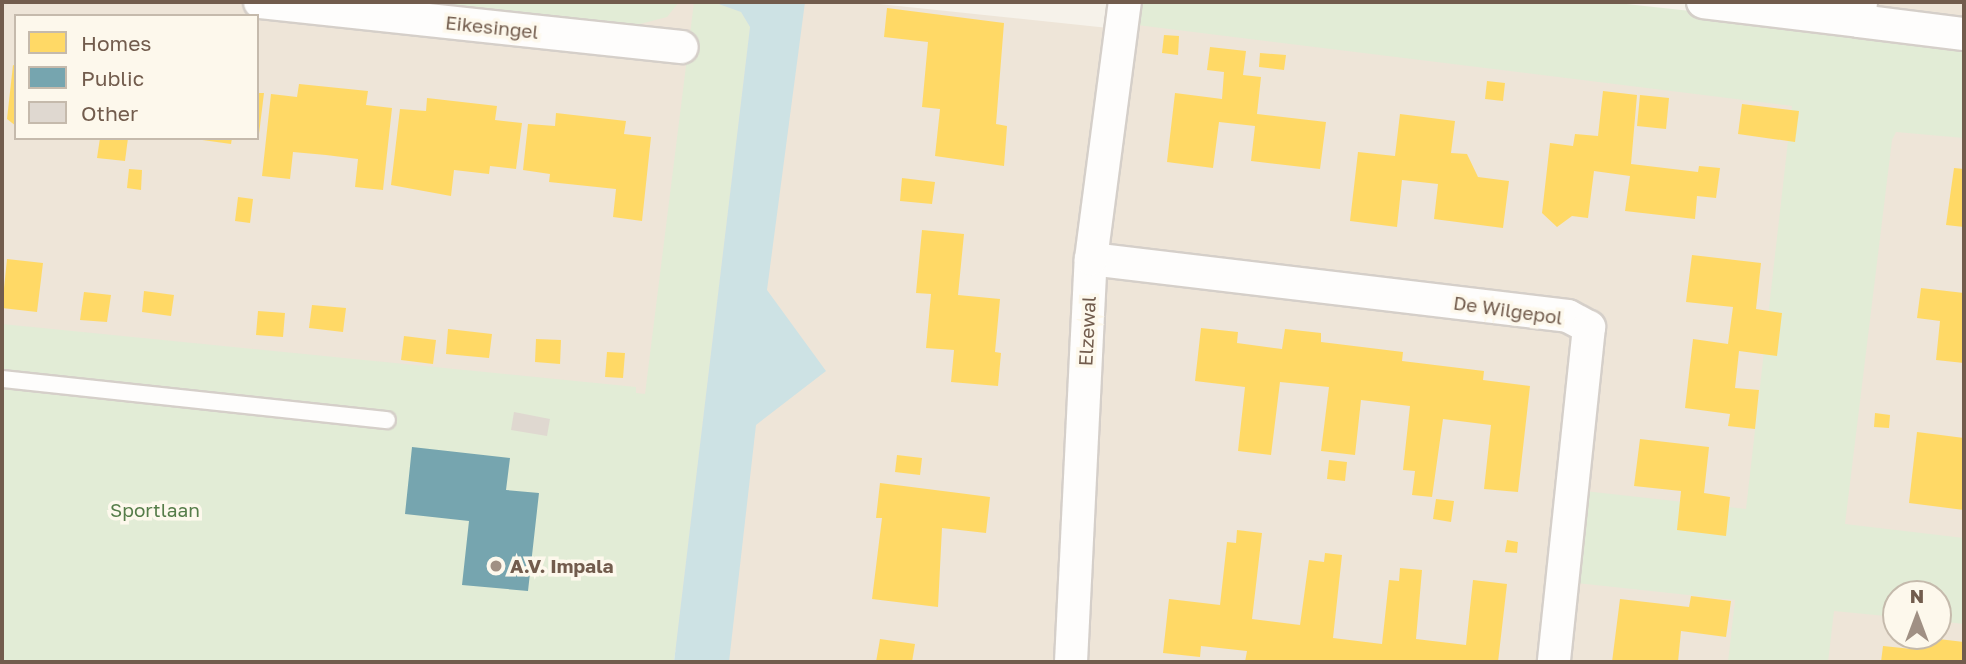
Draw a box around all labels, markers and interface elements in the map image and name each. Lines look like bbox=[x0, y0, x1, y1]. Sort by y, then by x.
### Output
street label: Eikesingel bbox=[444, 11, 540, 43]
legend bbox=[14, 14, 259, 140]
text: Homes bbox=[81, 30, 151, 56]
text: Public bbox=[81, 65, 144, 91]
text: Other bbox=[81, 100, 138, 126]
street label: De Wilgepol bbox=[1452, 291, 1564, 329]
street label: Elzewal bbox=[1074, 295, 1100, 367]
park label: Sportlaan bbox=[110, 499, 200, 521]
place label: A.V. Impala bbox=[510, 555, 614, 577]
marker: A.V. Impala bbox=[488, 558, 504, 574]
north arrow bbox=[1882, 580, 1952, 650]
text: N bbox=[1910, 584, 1924, 607]

